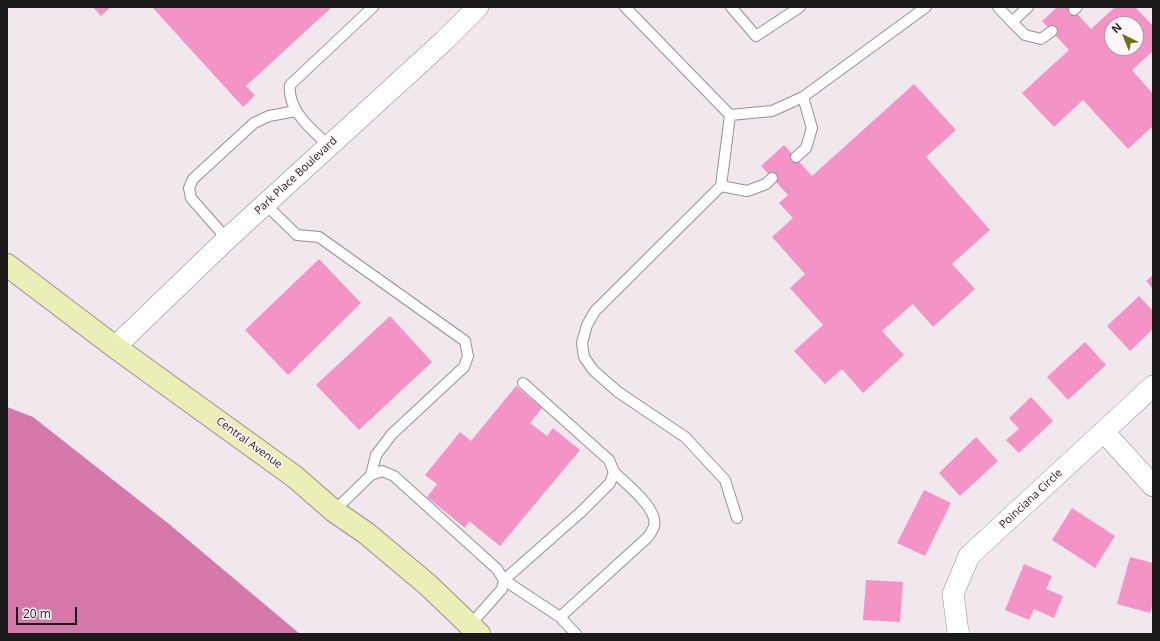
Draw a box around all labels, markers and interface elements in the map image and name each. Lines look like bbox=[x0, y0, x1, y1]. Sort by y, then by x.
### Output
north arrow bbox=[1104, 16, 1144, 56]
text: N bbox=[1108, 19, 1125, 36]
street label: Park Place Boulevard bbox=[252, 134, 340, 218]
street label: Central Avenue bbox=[213, 415, 285, 471]
street label: Poinciana Circle bbox=[997, 467, 1065, 531]
scale bar bbox=[18, 599, 79, 625]
text: 20 m bbox=[23, 605, 51, 622]

